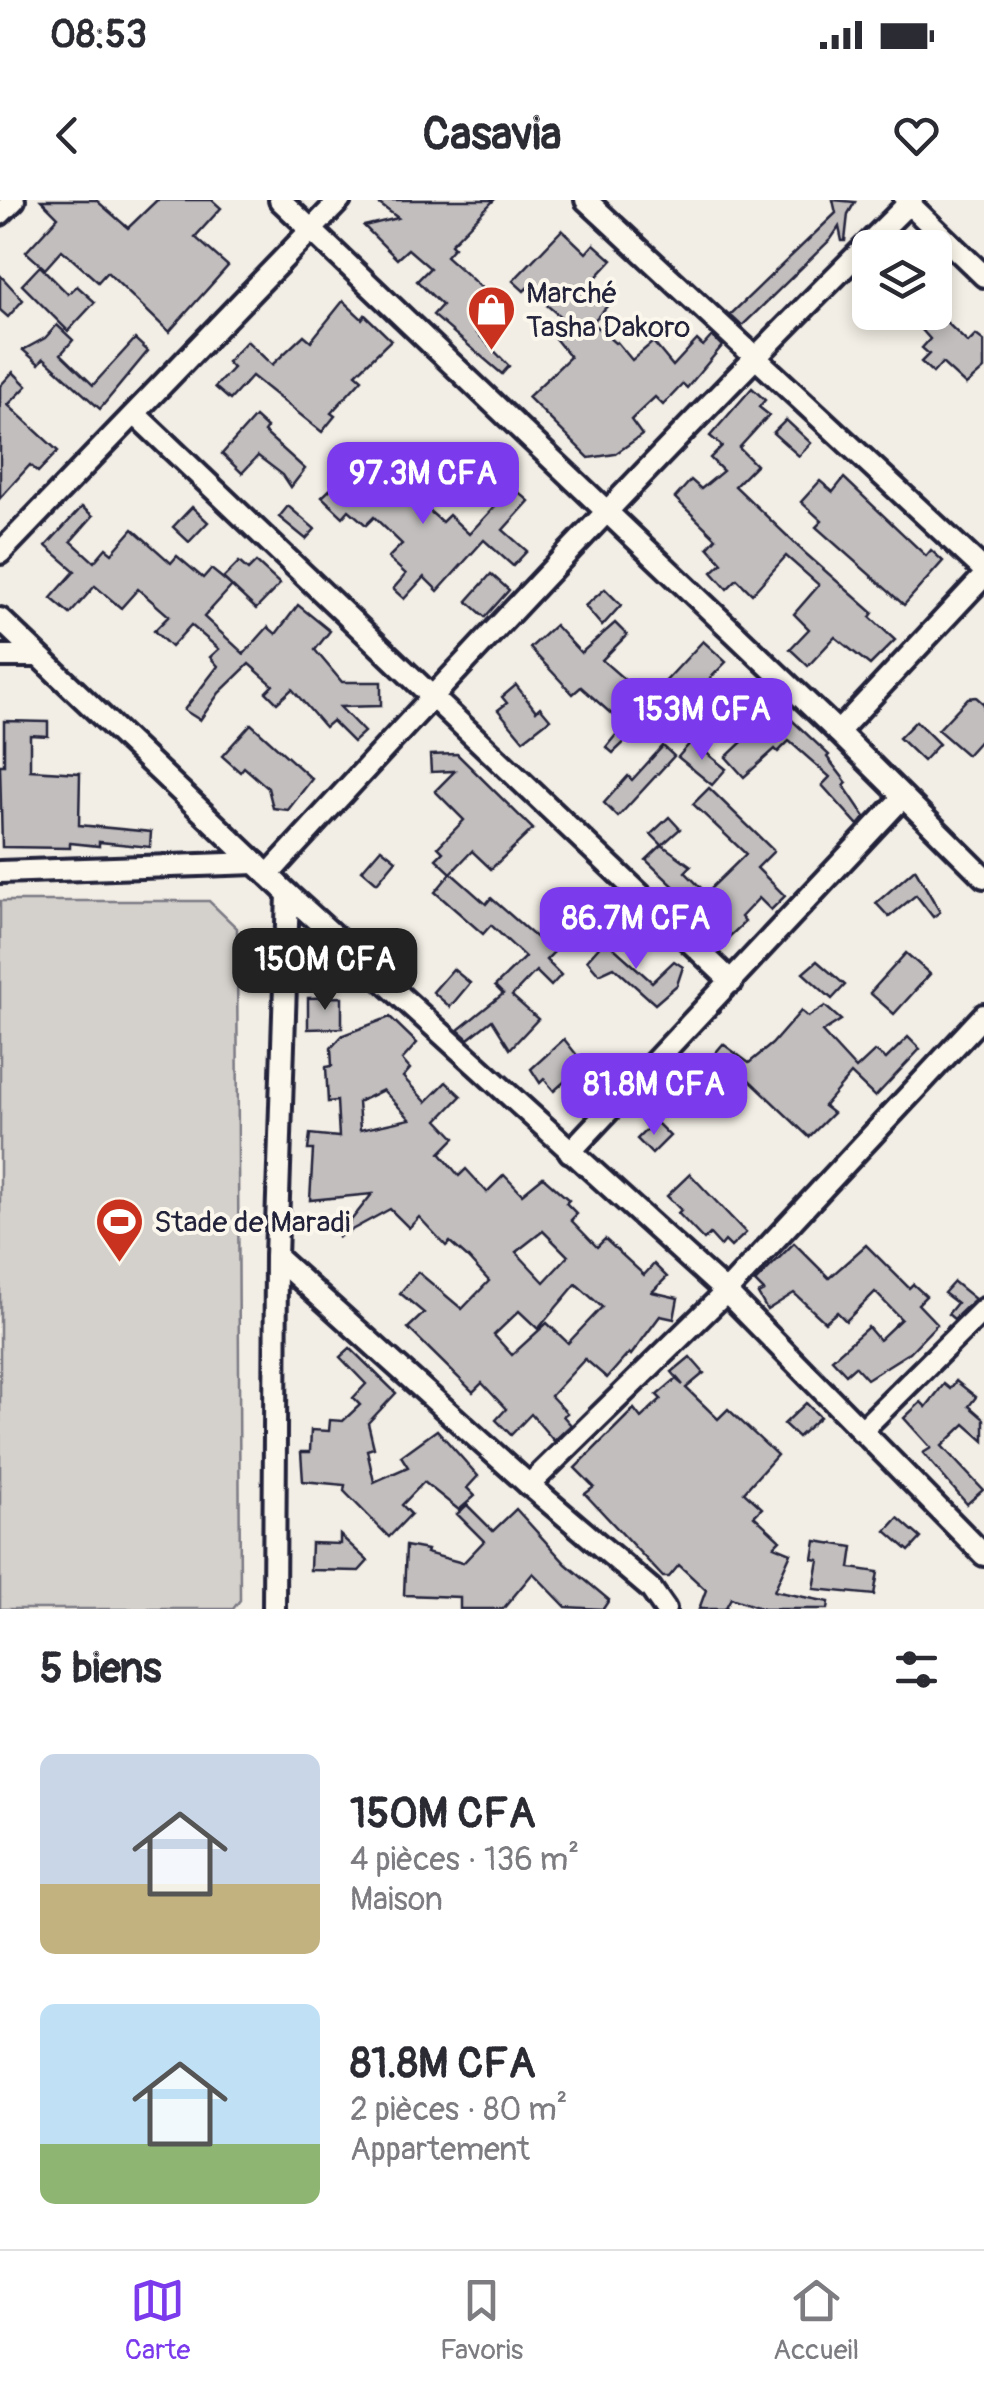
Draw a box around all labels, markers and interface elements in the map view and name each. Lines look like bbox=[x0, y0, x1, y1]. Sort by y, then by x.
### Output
text: 08:53 bbox=[50, 11, 147, 59]
text: Casavia bbox=[423, 107, 561, 163]
icon: back bbox=[40, 108, 95, 163]
icon: heart bbox=[889, 108, 944, 163]
map controls bbox=[852, 230, 952, 330]
button: layers bbox=[852, 230, 952, 330]
place label: Marché Tasha Dakoro bbox=[526, 275, 690, 346]
shop icon: Marché Tasha Dakoro bbox=[465, 284, 517, 352]
pin: 97.3M CFA bbox=[309, 442, 537, 527]
text: 97.3M CFA bbox=[349, 454, 497, 494]
pin: 153M CFA bbox=[599, 678, 805, 763]
text: 153M CFA bbox=[633, 690, 771, 730]
pin: 86.7M CFA bbox=[522, 887, 750, 972]
text: 86.7M CFA bbox=[562, 899, 710, 939]
pin: 150M CFA bbox=[222, 928, 428, 1013]
text: 150M CFA bbox=[254, 940, 396, 980]
pin: 81.8M CFA bbox=[540, 1053, 768, 1138]
text: 81.8M CFA bbox=[583, 1065, 725, 1105]
sports icon: Stade de Maradi bbox=[93, 1196, 145, 1264]
place label: Stade de Maradi bbox=[154, 1204, 350, 1241]
icon: filters bbox=[889, 1642, 944, 1697]
text: 5 biens bbox=[40, 1643, 162, 1695]
text: 150M CFA bbox=[350, 1788, 536, 1840]
icon: home bbox=[120, 1794, 240, 1914]
text: 4 pièces · 136 m² bbox=[350, 1840, 579, 1880]
text: Maison bbox=[350, 1880, 443, 1920]
text: 81.8M CFA bbox=[350, 2038, 536, 2090]
icon: home bbox=[120, 2044, 240, 2164]
text: 2 pièces · 80 m² bbox=[350, 2090, 568, 2130]
text: Appartement bbox=[350, 2130, 530, 2170]
tab: Carte bbox=[125, 2273, 190, 2368]
tab: Favoris bbox=[440, 2273, 523, 2368]
tab: Accueil bbox=[773, 2273, 859, 2368]

